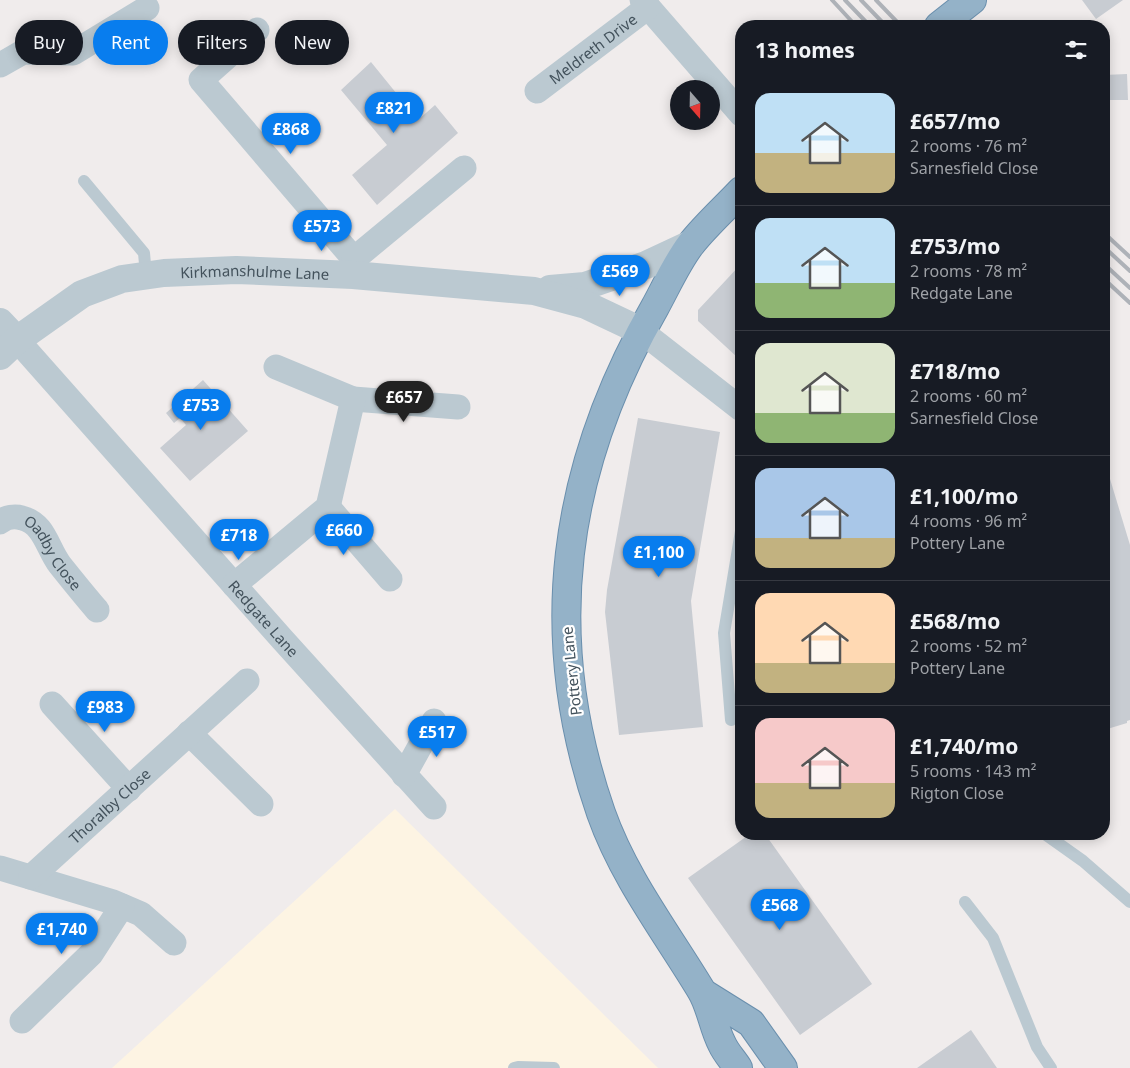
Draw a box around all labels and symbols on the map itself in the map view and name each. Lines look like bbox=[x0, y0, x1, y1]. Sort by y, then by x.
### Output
street label: Meldreth Drive bbox=[545, 9, 641, 89]
north arrow bbox=[670, 80, 720, 130]
pin: £821 bbox=[364, 92, 424, 134]
pin: £868 bbox=[261, 112, 321, 155]
pin: £573 bbox=[292, 210, 352, 252]
pin: £569 bbox=[590, 254, 650, 297]
street label: Kirkmanshulme Lane bbox=[180, 260, 330, 284]
pin: £657 bbox=[374, 380, 434, 423]
pin: £753 bbox=[171, 388, 231, 431]
street label: Oadby Close bbox=[21, 510, 86, 594]
pin: £660 bbox=[314, 514, 374, 556]
pin: £718 bbox=[209, 518, 269, 561]
pin: £1,100 bbox=[618, 536, 700, 578]
street label: Redgate Lane bbox=[224, 576, 303, 661]
street label: Pottery Lane bbox=[556, 626, 586, 716]
pin: £983 bbox=[75, 690, 135, 733]
pin: £517 bbox=[407, 716, 467, 758]
street label: Thoralby Close bbox=[64, 764, 155, 848]
pin: £568 bbox=[750, 888, 810, 931]
pin: £1,740 bbox=[21, 912, 103, 955]

